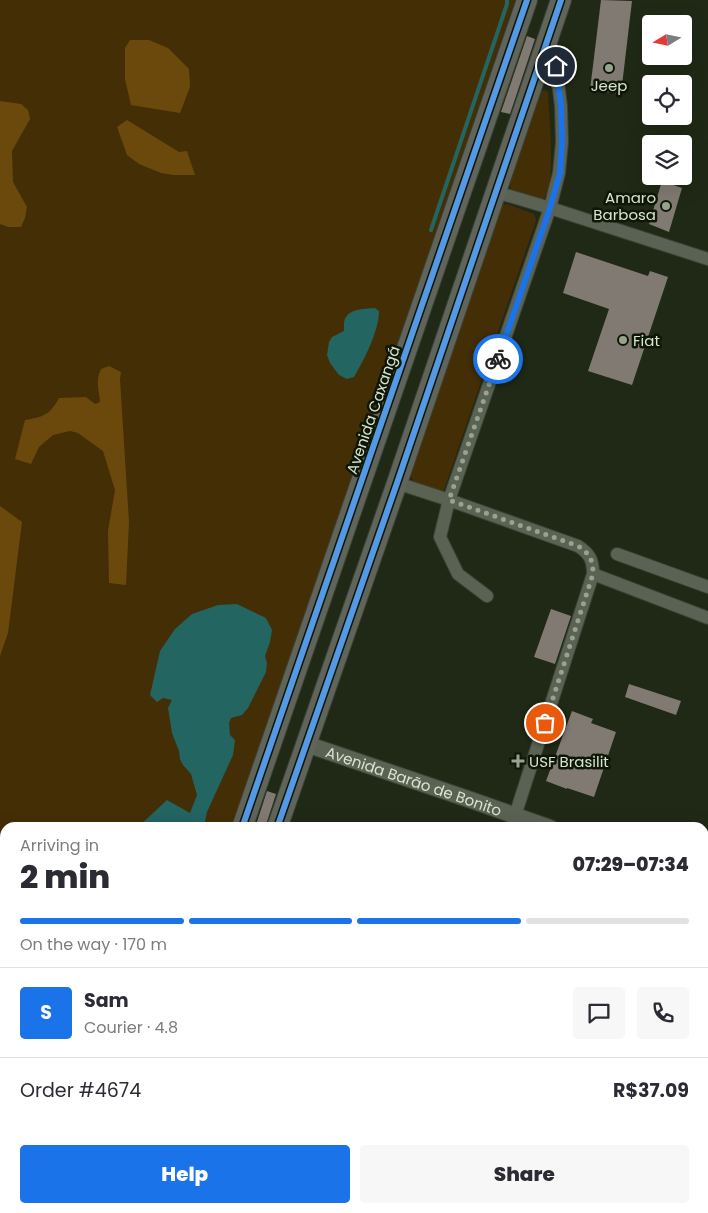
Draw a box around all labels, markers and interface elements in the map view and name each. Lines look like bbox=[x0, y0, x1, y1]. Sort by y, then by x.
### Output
north arrow bbox=[642, 15, 692, 65]
map controls bbox=[642, 15, 692, 185]
pin bbox=[535, 45, 577, 87]
icon: home bbox=[542, 52, 570, 80]
marker: Jeep bbox=[603, 62, 615, 74]
place label: Jeep bbox=[591, 75, 627, 96]
button: locate bbox=[642, 75, 692, 125]
button: layers bbox=[642, 135, 692, 185]
place label: Amaro Barbosa bbox=[593, 187, 656, 225]
marker: Amaro Barbosa bbox=[660, 200, 672, 212]
place label: Fiat bbox=[633, 330, 660, 351]
courier bbox=[473, 334, 523, 384]
marker: Fiat bbox=[617, 334, 629, 346]
street label: Avenida Caxangá bbox=[341, 343, 405, 477]
icon: bike bbox=[484, 345, 512, 373]
pin bbox=[524, 702, 566, 744]
icon: bag bbox=[531, 709, 559, 737]
street label: Avenida Barão de Bonito bbox=[323, 741, 505, 821]
place label: USF Brasilit bbox=[529, 751, 609, 772]
marker: USF Brasilit bbox=[511, 754, 525, 768]
text: Arriving in bbox=[20, 834, 99, 857]
text: 07:29–07:34 bbox=[573, 851, 689, 878]
text: 2 min bbox=[20, 854, 110, 899]
text: On the way · 170 m bbox=[20, 933, 167, 956]
text: Sam bbox=[84, 987, 129, 1014]
button: chat bbox=[573, 987, 625, 1039]
button: phone bbox=[637, 987, 689, 1039]
text: S bbox=[40, 999, 52, 1026]
text: Courier · 4.8 bbox=[84, 1016, 178, 1039]
text: Order #4674 bbox=[20, 1077, 141, 1104]
text: R$37.09 bbox=[613, 1077, 689, 1104]
button: Help bbox=[20, 1145, 350, 1203]
button: Share bbox=[360, 1145, 689, 1203]

